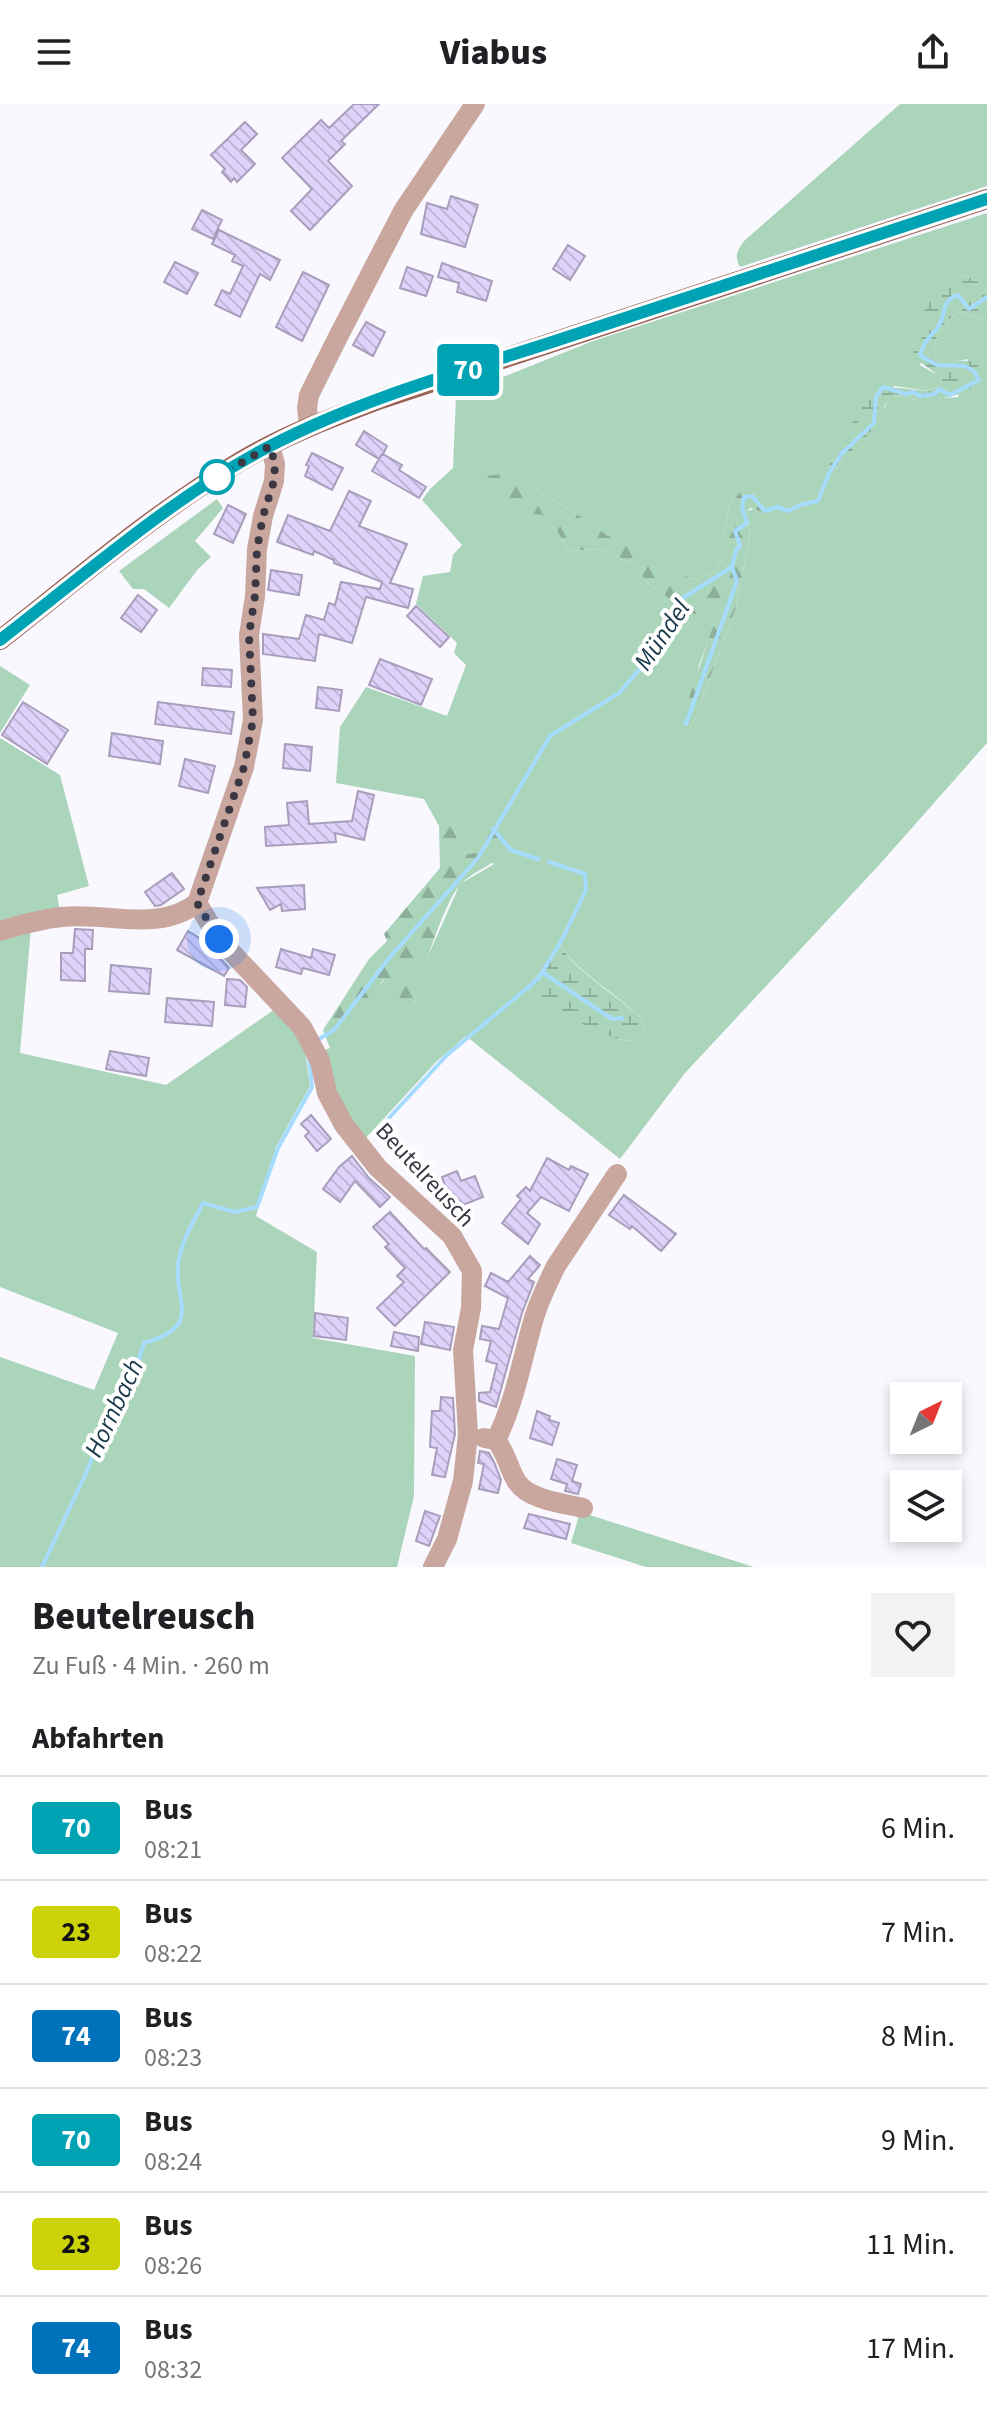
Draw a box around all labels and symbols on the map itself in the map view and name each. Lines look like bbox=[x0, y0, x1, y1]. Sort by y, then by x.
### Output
line badge: 70 bbox=[432, 344, 504, 396]
unlabelled marker bbox=[200, 460, 234, 494]
water label: Mündel bbox=[625, 592, 700, 678]
your location bbox=[199, 919, 239, 959]
street label: Beutelreusch bbox=[367, 1115, 483, 1235]
water label: Hornbach bbox=[75, 1353, 153, 1463]
north arrow bbox=[890, 1382, 962, 1454]

